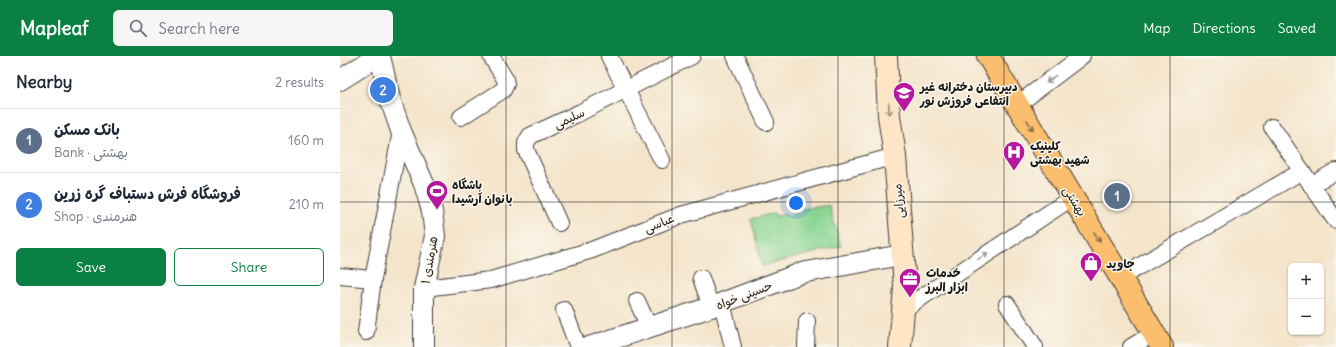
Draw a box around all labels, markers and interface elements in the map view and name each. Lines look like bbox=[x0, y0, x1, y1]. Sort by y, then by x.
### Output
search box bbox=[113, 10, 393, 46]
text: Mapleaf bbox=[20, 16, 89, 40]
icon: search bbox=[127, 17, 149, 39]
text: Search here bbox=[159, 19, 240, 38]
text: Map bbox=[1143, 19, 1170, 37]
text: Directions bbox=[1192, 19, 1256, 37]
text: Saved bbox=[1278, 19, 1316, 37]
text: Nearby bbox=[16, 71, 72, 93]
text: 2 results bbox=[275, 74, 324, 91]
pin: 2 bbox=[370, 75, 396, 105]
one-way arrow bbox=[1046, 75, 1057, 84]
place label: دبیرستان دخترانه غیر انتفاعی فروزش نور bbox=[919, 79, 1018, 109]
school or university icon: دبیرستان دخترانه غیر انتفاعی فروزش نور bbox=[891, 80, 917, 113]
one-way arrow bbox=[885, 102, 892, 115]
street label: سلیمی bbox=[551, 104, 587, 133]
one-way arrow bbox=[1026, 119, 1034, 131]
text: بانک مسکن bbox=[54, 120, 120, 139]
text: 1 bbox=[26, 132, 32, 149]
text: 160 m bbox=[288, 132, 324, 149]
place label: کلینیک شهید بهشتی bbox=[1030, 138, 1090, 168]
hospital icon: کلینیک شهید بهشتی bbox=[1001, 139, 1027, 172]
text: Bank · بهشتی bbox=[54, 144, 128, 161]
place label: باشگاه بانوان آرشیدا bbox=[452, 177, 513, 207]
sports icon: باشگاه بانوان آرشیدا bbox=[424, 178, 450, 211]
pin: 1 bbox=[1104, 181, 1130, 211]
street label: میرزایی bbox=[889, 183, 908, 219]
street label: بهشتی bbox=[1059, 183, 1090, 219]
text: فروشگاه فرش دستباف گره زرین bbox=[54, 184, 241, 203]
your location bbox=[786, 193, 806, 213]
text: 2 bbox=[25, 196, 33, 213]
text: 210 m bbox=[289, 196, 324, 213]
text: Shop · هنرمندی bbox=[54, 208, 137, 225]
street label: عباسی bbox=[642, 210, 677, 237]
one-way arrow bbox=[1093, 231, 1101, 243]
street label: هنرمندی ۱ bbox=[417, 235, 441, 285]
button: Save bbox=[16, 248, 166, 286]
button: Share bbox=[174, 248, 324, 286]
shop icon: جاوید bbox=[1078, 250, 1104, 283]
one-way arrow bbox=[977, 252, 988, 260]
place label: جاوید bbox=[1106, 256, 1135, 271]
map controls bbox=[1288, 263, 1324, 335]
button: + bbox=[1288, 263, 1324, 299]
place label: خدمات ابزار البرز bbox=[925, 265, 968, 294]
office icon: خدمات ابزار البرز bbox=[897, 266, 923, 299]
street label: حسینی خواه bbox=[714, 277, 775, 314]
button: − bbox=[1288, 299, 1324, 335]

